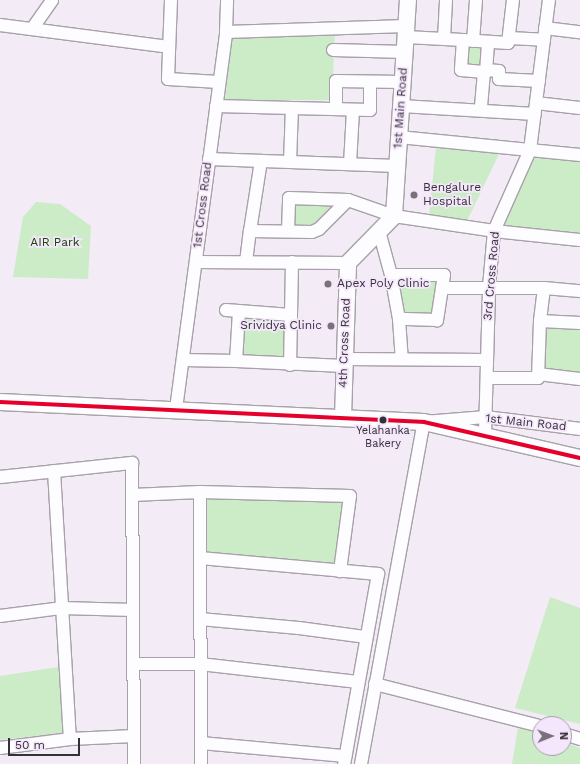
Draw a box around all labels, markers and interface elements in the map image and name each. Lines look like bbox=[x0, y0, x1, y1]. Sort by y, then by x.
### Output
street label: 1st Main Road bbox=[391, 67, 411, 149]
street label: 1st Cross Road bbox=[191, 161, 215, 249]
place label: Bengalure Hospital bbox=[423, 181, 481, 209]
marker: Bengalure Hospital bbox=[408, 189, 420, 201]
street label: 3rd Cross Road bbox=[481, 231, 503, 321]
park label: AIR Park bbox=[30, 236, 80, 250]
place label: Apex Poly Clinic bbox=[337, 277, 430, 291]
marker: Apex Poly Clinic bbox=[322, 278, 334, 290]
street label: 4th Cross Road bbox=[336, 298, 354, 388]
place label: Srividya Clinic bbox=[240, 319, 322, 333]
marker: Srividya Clinic bbox=[325, 320, 337, 332]
street label: 1st Main Road bbox=[485, 412, 567, 434]
marker: Yelahanka Bakery bbox=[378, 415, 388, 425]
place label: Yelahanka Bakery bbox=[356, 425, 410, 451]
north arrow bbox=[532, 716, 572, 756]
scale bar bbox=[10, 730, 82, 756]
text: N bbox=[557, 732, 570, 740]
text: 50 m bbox=[15, 738, 45, 752]

